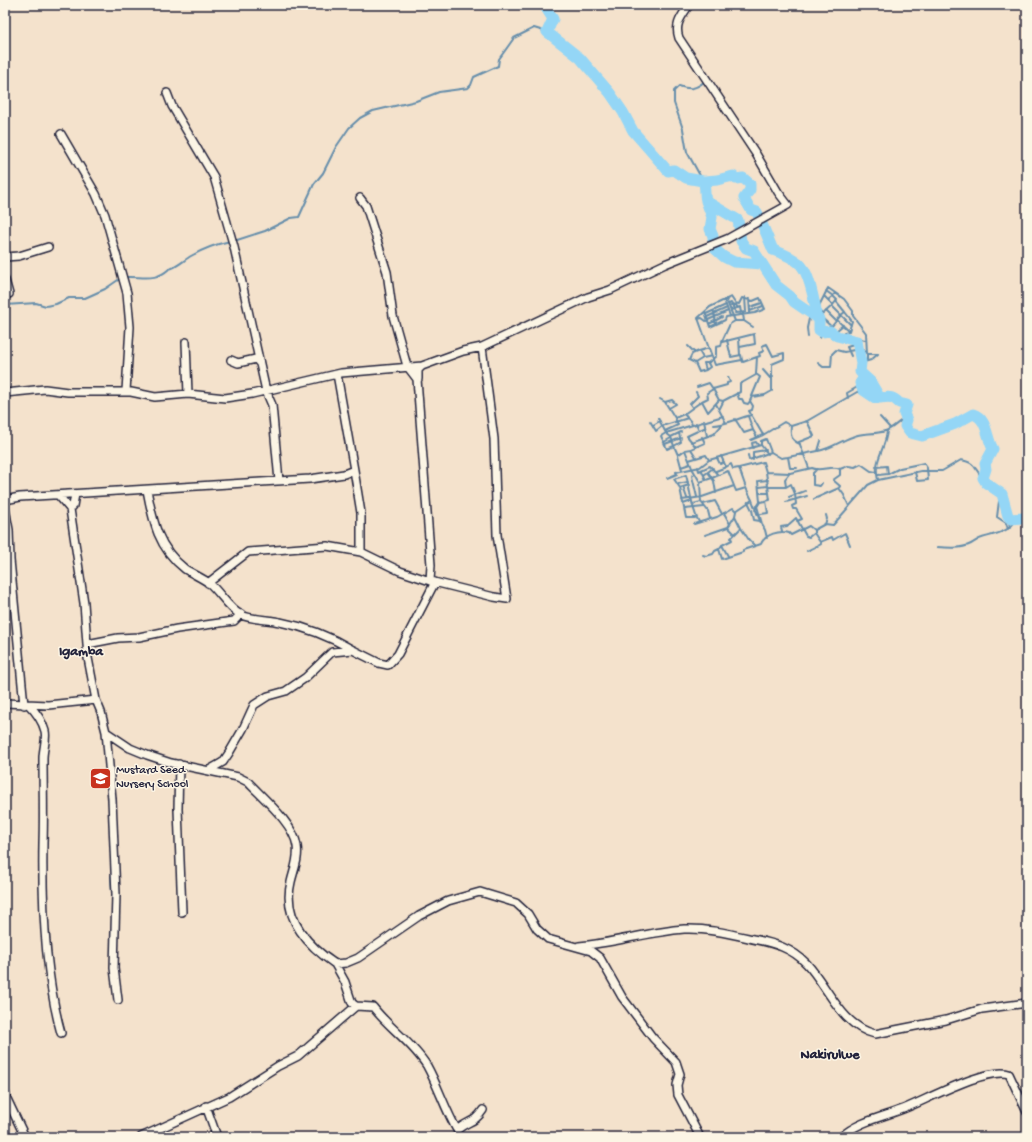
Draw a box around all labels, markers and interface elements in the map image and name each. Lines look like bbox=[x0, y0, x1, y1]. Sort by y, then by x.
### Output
district label: Igamba bbox=[59, 644, 104, 661]
place label: Mustard Seed Nursery School bbox=[116, 764, 189, 792]
school or university icon: Mustard Seed Nursery School bbox=[87, 765, 113, 791]
district label: Nakirulwe bbox=[801, 1047, 860, 1064]

